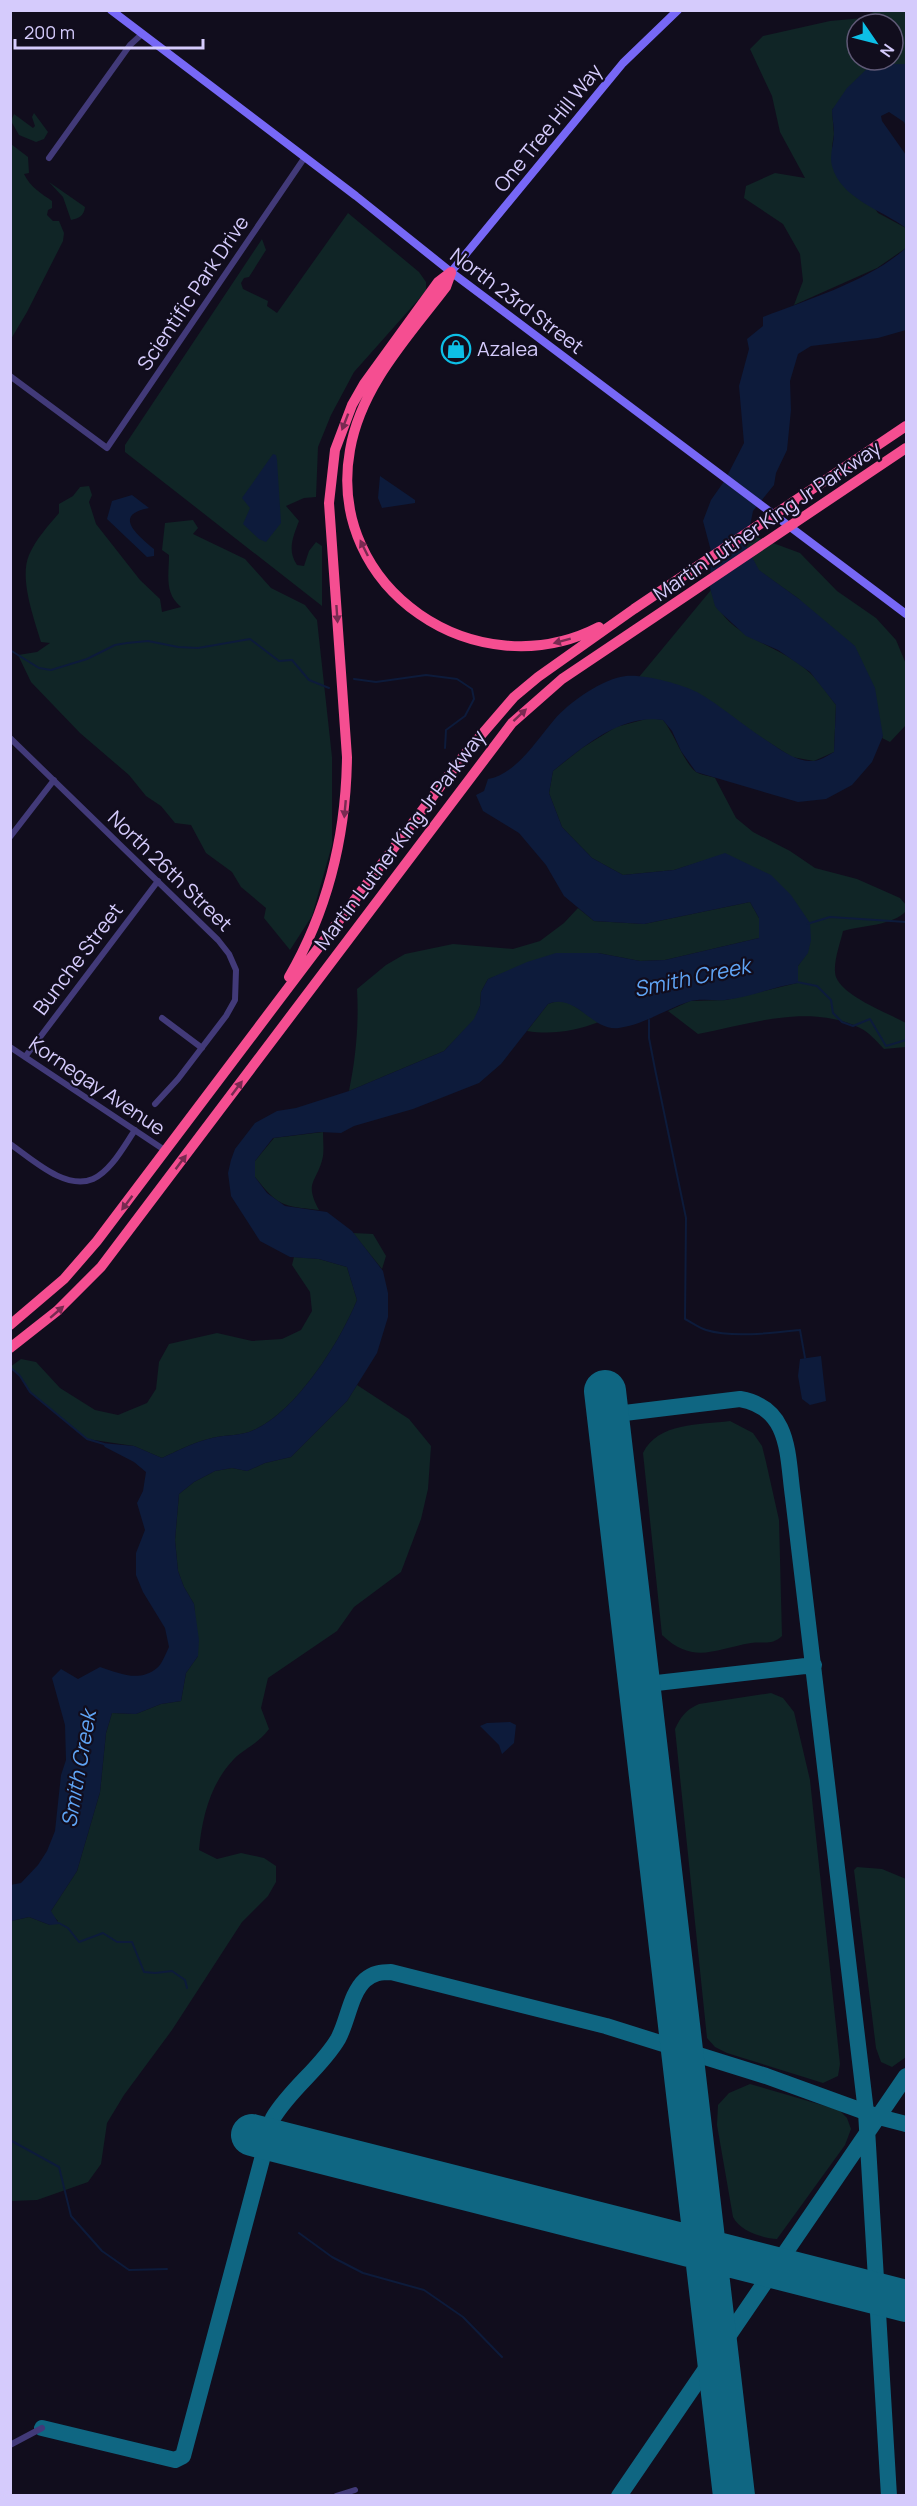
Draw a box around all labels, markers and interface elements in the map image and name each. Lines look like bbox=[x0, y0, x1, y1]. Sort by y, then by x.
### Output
scale bar bbox=[15, 12, 202, 50]
north arrow bbox=[845, 12, 905, 72]
text: 200 m bbox=[24, 20, 75, 44]
text: N bbox=[875, 40, 900, 62]
street label: One Tree Hill Way bbox=[487, 58, 608, 198]
street label: Scientific Park Drive bbox=[131, 210, 255, 375]
street label: North 23rd Street bbox=[445, 241, 590, 360]
shop icon: Azalea bbox=[440, 333, 472, 365]
place label: Azalea bbox=[477, 335, 538, 362]
one-way arrow bbox=[340, 413, 350, 431]
street label: Martin Luther King Jr Parkway bbox=[648, 434, 886, 607]
one-way arrow bbox=[360, 540, 369, 557]
one-way arrow bbox=[332, 605, 341, 624]
one-way arrow bbox=[552, 637, 570, 646]
one-way arrow bbox=[512, 708, 527, 722]
street label: Martin Luther King Jr Parkway bbox=[308, 724, 492, 955]
one-way arrow bbox=[340, 799, 350, 818]
street label: North 26th Street bbox=[102, 804, 238, 937]
street label: Bunche Street bbox=[27, 897, 129, 1020]
water label: Smith Creek bbox=[631, 951, 755, 1003]
street label: Kornegay Avenue bbox=[24, 1030, 171, 1141]
one-way arrow bbox=[231, 1080, 243, 1096]
one-way arrow bbox=[175, 1155, 187, 1171]
one-way arrow bbox=[121, 1195, 133, 1210]
one-way arrow bbox=[49, 1305, 64, 1319]
water label: Smith Creek bbox=[54, 1706, 103, 1829]

